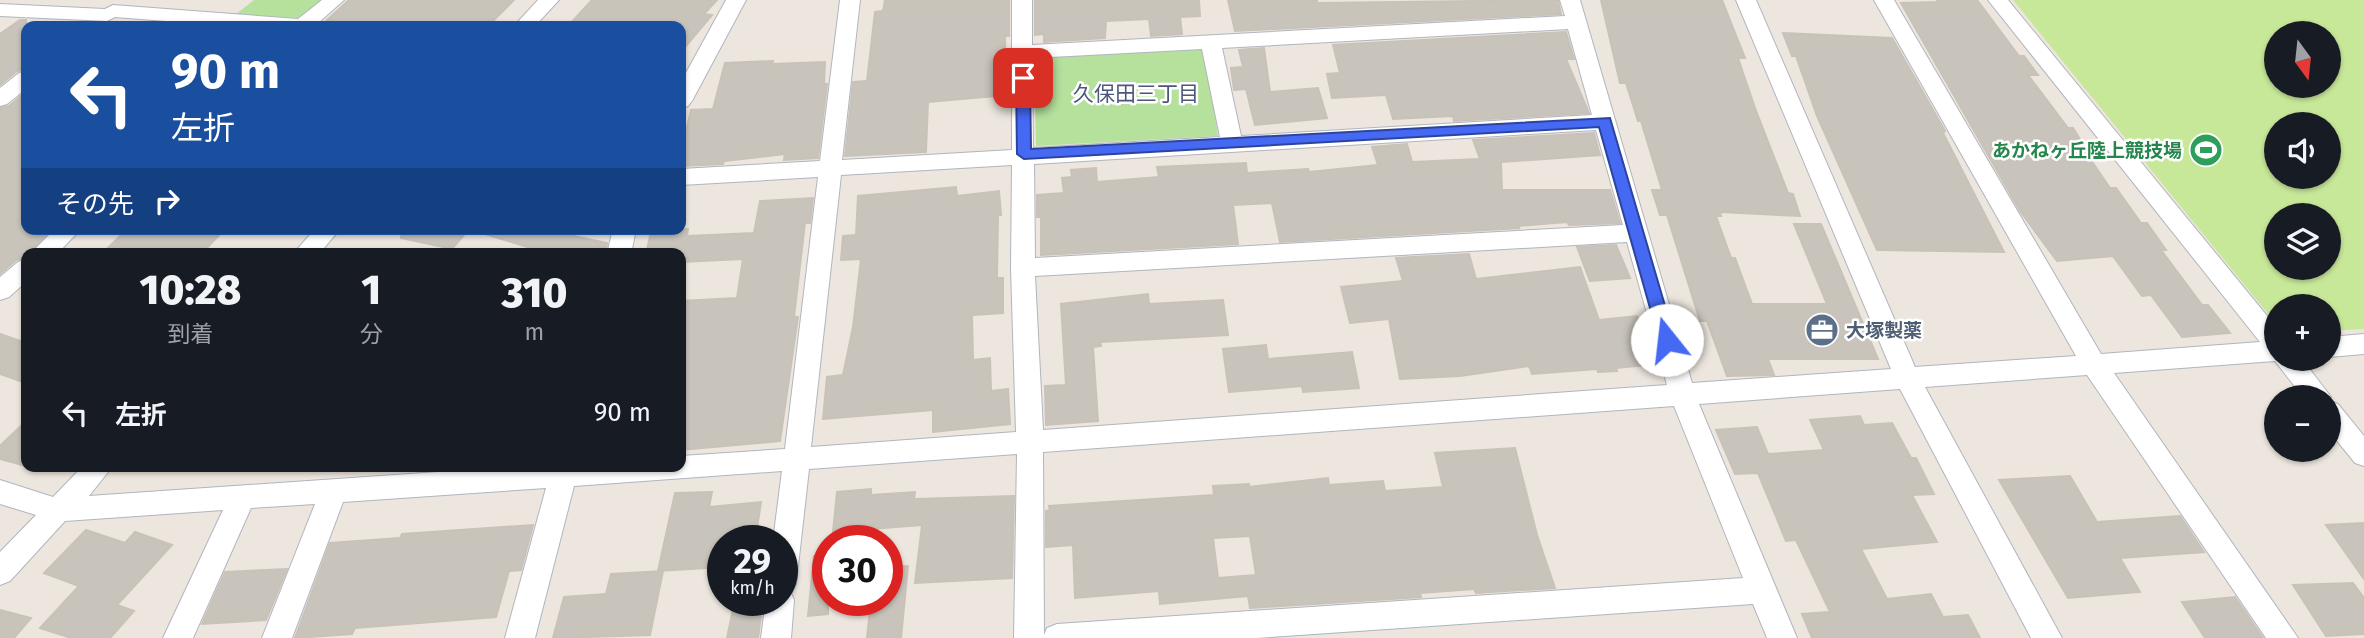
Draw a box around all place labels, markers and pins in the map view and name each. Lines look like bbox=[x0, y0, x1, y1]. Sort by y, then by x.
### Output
pin bbox=[993, 48, 1053, 108]
sports icon: あかねヶ丘陸上競技場 bbox=[2187, 131, 2225, 169]
place label: あかねヶ丘陸上競技場 bbox=[1992, 139, 2182, 162]
office icon: 大塚製薬 bbox=[1803, 311, 1841, 349]
place label: 大塚製薬 bbox=[1846, 319, 1922, 342]

